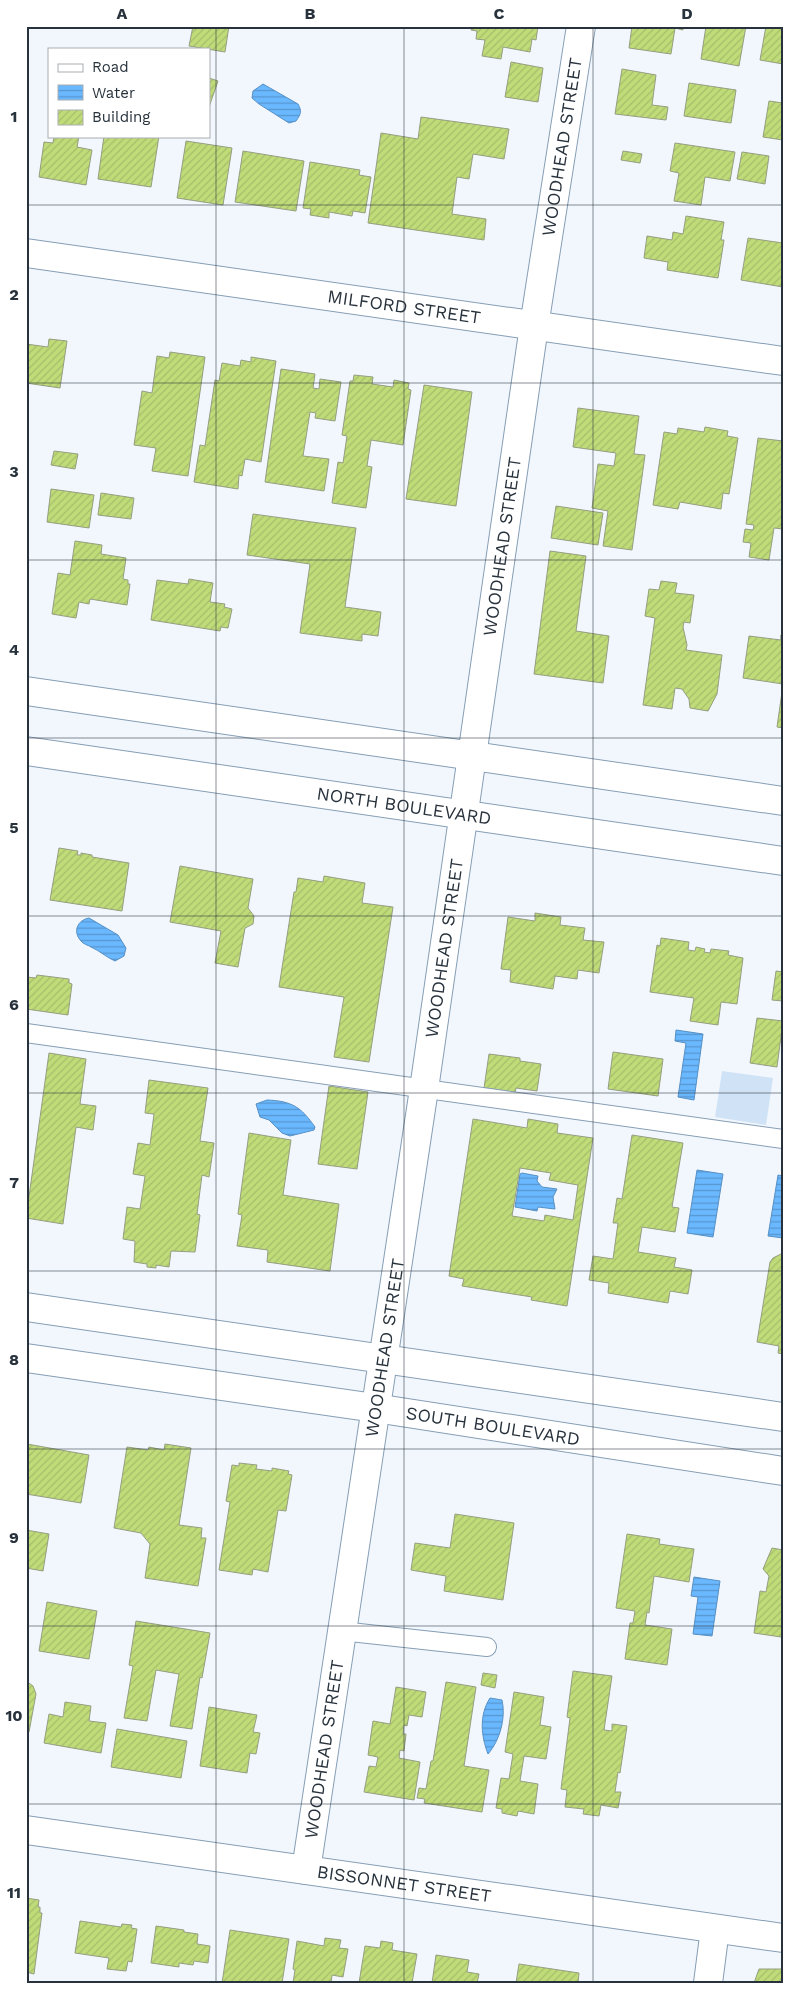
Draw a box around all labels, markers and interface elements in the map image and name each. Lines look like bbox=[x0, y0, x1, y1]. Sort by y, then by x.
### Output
text: A bbox=[117, 4, 128, 23]
text: B bbox=[305, 4, 316, 23]
text: C bbox=[494, 4, 505, 23]
text: D bbox=[681, 4, 693, 23]
legend bbox=[48, 48, 210, 138]
street label: WOODHEAD STREET bbox=[537, 56, 586, 238]
text: Road bbox=[92, 58, 129, 76]
text: Water bbox=[92, 84, 135, 102]
text: 1 bbox=[11, 107, 17, 126]
text: Building bbox=[92, 108, 150, 126]
text: 2 bbox=[9, 285, 19, 304]
street label: MILFORD STREET bbox=[326, 285, 482, 328]
street label: WOODHEAD STREET bbox=[478, 455, 525, 637]
text: 3 bbox=[9, 462, 19, 481]
text: 4 bbox=[9, 640, 19, 659]
street label: NORTH BOULEVARD bbox=[315, 782, 493, 828]
text: 5 bbox=[9, 818, 19, 837]
street label: WOODHEAD STREET bbox=[421, 857, 467, 1039]
text: 6 bbox=[9, 995, 19, 1014]
text: 7 bbox=[9, 1173, 19, 1192]
street label: WOODHEAD STREET bbox=[361, 1257, 408, 1439]
text: 8 bbox=[9, 1350, 19, 1369]
street label: SOUTH BOULEVARD bbox=[405, 1402, 582, 1450]
text: 9 bbox=[9, 1528, 19, 1547]
street label: WOODHEAD STREET bbox=[300, 1658, 348, 1840]
text: 10 bbox=[5, 1706, 23, 1725]
street label: BISSONNET STREET bbox=[316, 1861, 493, 1906]
text: 11 bbox=[7, 1883, 21, 1902]

